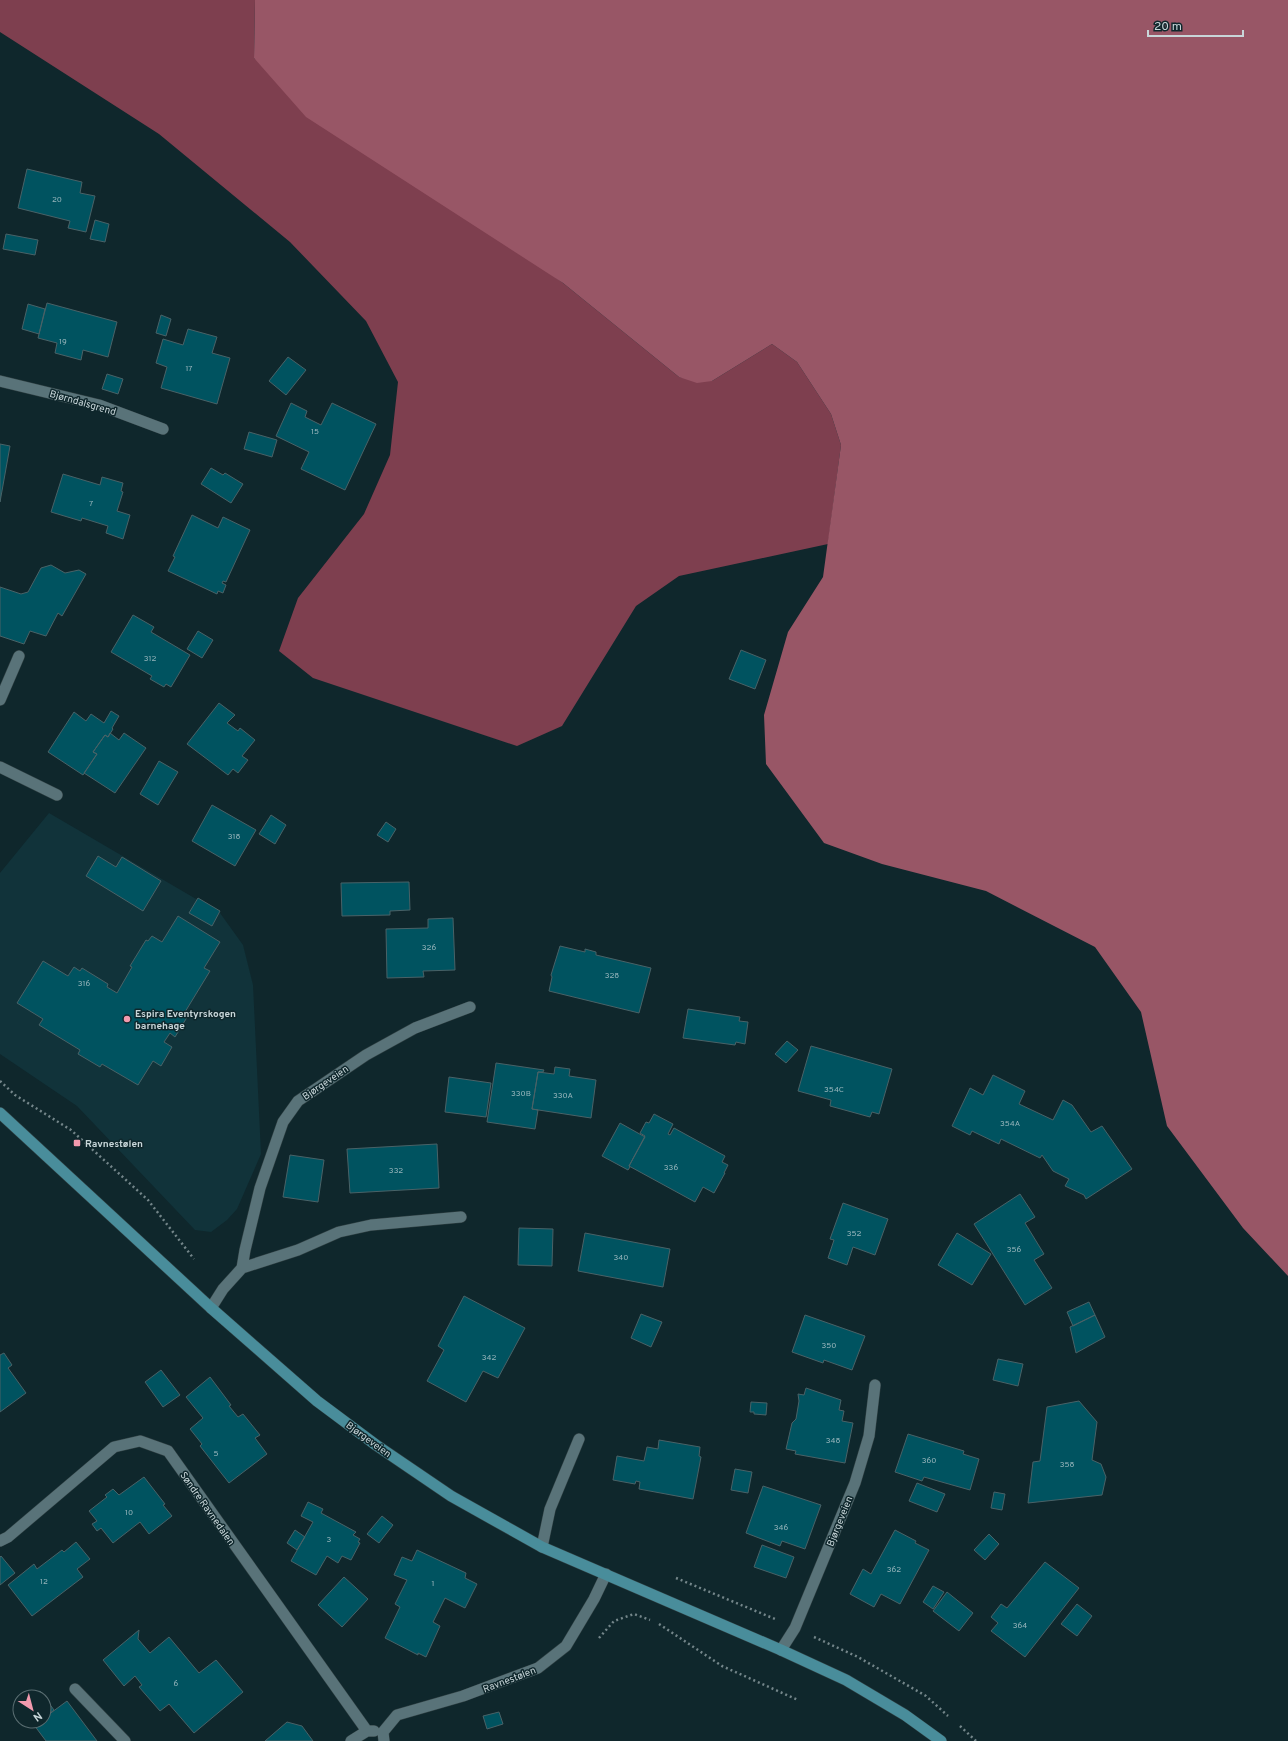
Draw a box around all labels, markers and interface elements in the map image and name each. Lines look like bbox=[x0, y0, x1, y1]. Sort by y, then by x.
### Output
scale bar bbox=[1148, 12, 1243, 38]
text: 20 m bbox=[1154, 19, 1182, 35]
house number: 20 bbox=[52, 195, 62, 205]
house number: 19 bbox=[59, 337, 67, 347]
house number: 17 bbox=[185, 364, 193, 374]
street label: Bjørndalsgrend bbox=[48, 388, 117, 419]
house number: 15 bbox=[311, 427, 319, 437]
house number: 7 bbox=[89, 499, 93, 509]
house number: 312 bbox=[144, 654, 156, 664]
house number: 318 bbox=[228, 832, 240, 842]
house number: 326 bbox=[422, 943, 436, 953]
house number: 328 bbox=[605, 971, 619, 981]
house number: 316 bbox=[78, 979, 91, 989]
place label: Espira Eventyrskogen barnehage bbox=[135, 1008, 236, 1033]
marker: Espira Eventyrskogen barnehage bbox=[122, 1014, 132, 1024]
street label: Bjørgeveien bbox=[300, 1063, 352, 1103]
house number: 354C bbox=[824, 1085, 844, 1095]
house number: 330B bbox=[511, 1089, 531, 1099]
house number: 330A bbox=[553, 1091, 574, 1101]
house number: 354A bbox=[1000, 1119, 1021, 1129]
marker: Ravnestølen bbox=[72, 1138, 82, 1148]
place label: Ravnestølen bbox=[85, 1138, 143, 1151]
house number: 336 bbox=[664, 1163, 678, 1173]
house number: 332 bbox=[389, 1166, 403, 1176]
house number: 352 bbox=[847, 1229, 861, 1239]
house number: 356 bbox=[1007, 1245, 1022, 1255]
house number: 340 bbox=[614, 1253, 628, 1263]
house number: 350 bbox=[822, 1341, 836, 1351]
house number: 342 bbox=[482, 1353, 496, 1363]
street label: Bjørgeveien bbox=[343, 1419, 393, 1461]
house number: 348 bbox=[826, 1436, 840, 1446]
house number: 5 bbox=[214, 1449, 219, 1459]
house number: 360 bbox=[922, 1456, 936, 1466]
house number: 358 bbox=[1060, 1460, 1074, 1470]
street label: Søndre Ravnedalen bbox=[176, 1469, 237, 1548]
street label: Bjørgeveien bbox=[824, 1494, 856, 1549]
house number: 10 bbox=[125, 1508, 133, 1518]
house number: 346 bbox=[774, 1523, 789, 1533]
house number: 3 bbox=[327, 1535, 332, 1545]
house number: 362 bbox=[887, 1565, 901, 1575]
house number: 12 bbox=[40, 1577, 48, 1587]
house number: 1 bbox=[432, 1579, 434, 1589]
house number: 364 bbox=[1013, 1621, 1027, 1631]
street label: Ravnestølen bbox=[481, 1664, 538, 1696]
house number: 6 bbox=[174, 1679, 179, 1689]
north arrow bbox=[12, 1689, 52, 1729]
text: N bbox=[30, 1708, 45, 1724]

